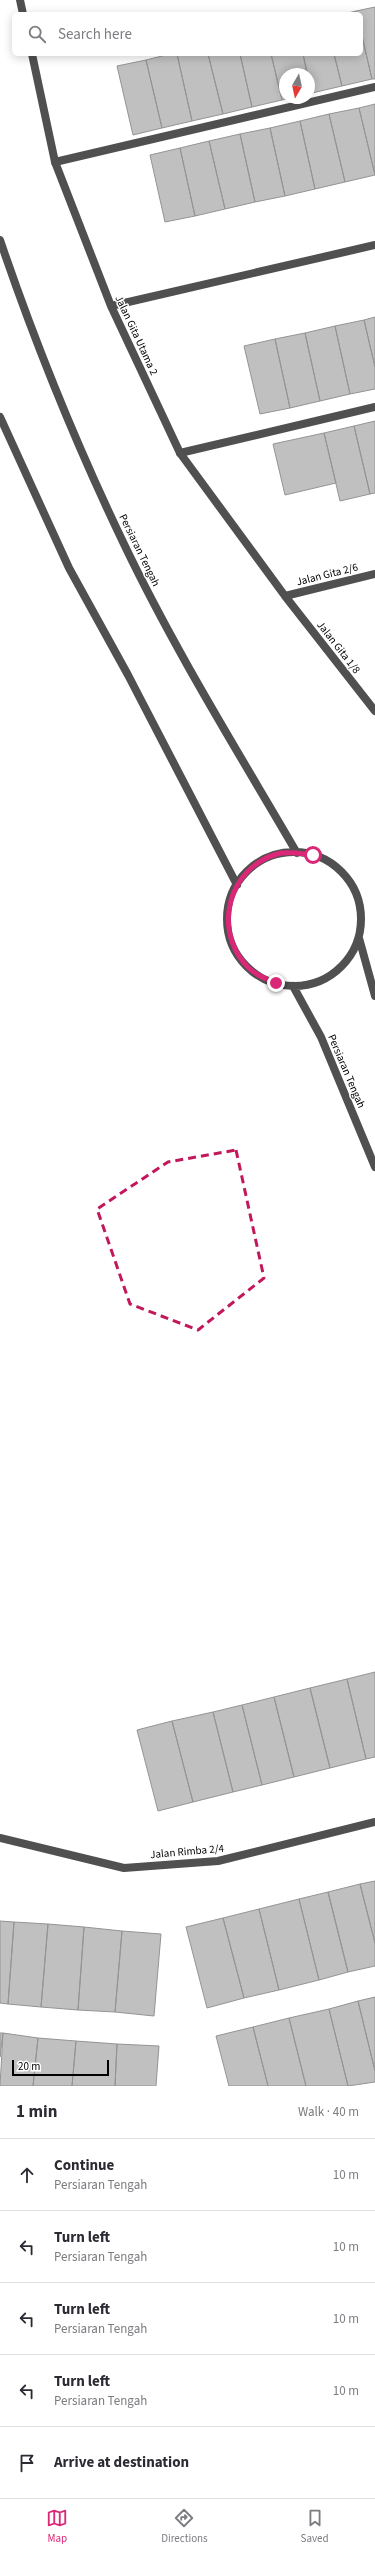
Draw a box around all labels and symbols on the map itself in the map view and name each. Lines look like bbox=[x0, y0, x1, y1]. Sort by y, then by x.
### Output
north arrow bbox=[279, 68, 315, 104]
street label: Jalan Gita Utama 2 bbox=[111, 293, 162, 378]
street label: Persiaran Tengah bbox=[116, 511, 164, 589]
street label: Jalan Gita 2/6 bbox=[295, 559, 360, 589]
street label: Jalan Gita 1/8 bbox=[313, 618, 364, 677]
route start bbox=[304, 846, 322, 864]
route end bbox=[267, 974, 285, 992]
street label: Persiaran Tengah bbox=[324, 1032, 369, 1110]
street label: Jalan Rimba 2/4 bbox=[150, 1841, 225, 1862]
scale bar bbox=[12, 2058, 109, 2077]

